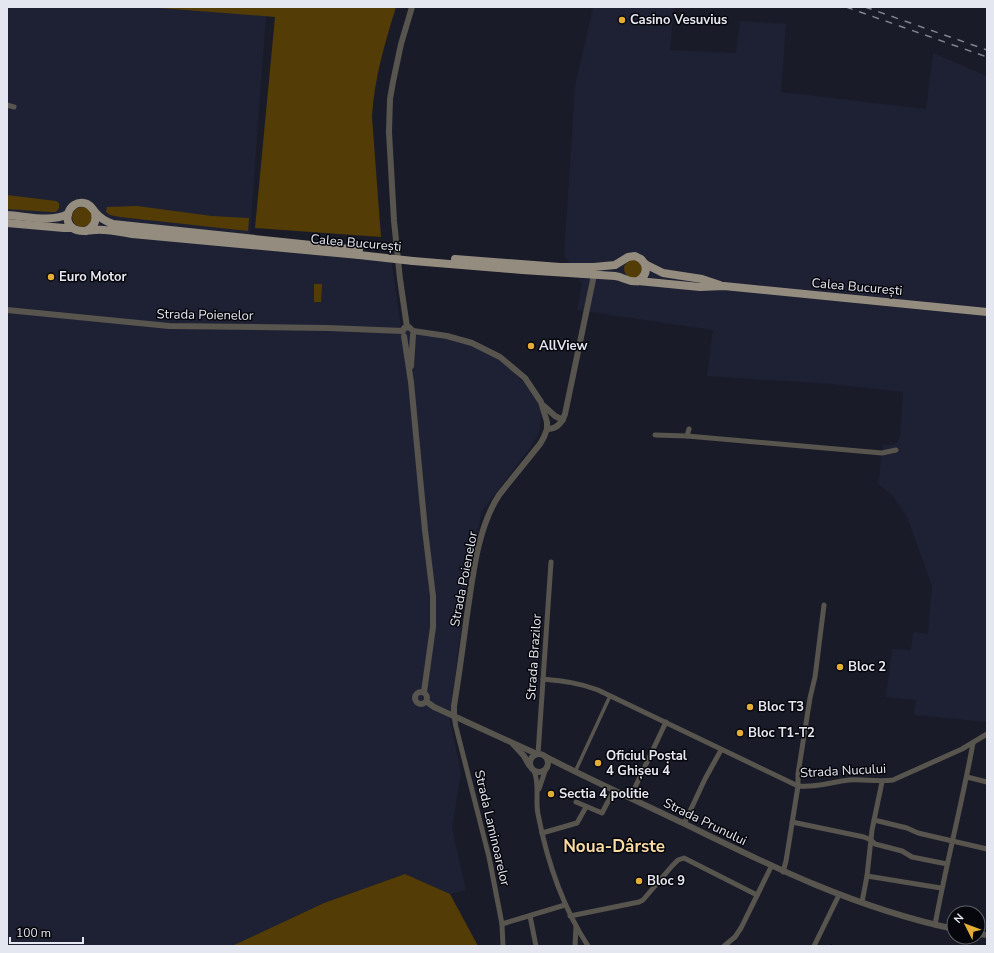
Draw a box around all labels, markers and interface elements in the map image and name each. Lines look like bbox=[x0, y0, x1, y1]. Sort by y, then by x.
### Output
place label: Casino Vesuvius bbox=[630, 11, 727, 29]
marker: Casino Vesuvius bbox=[617, 15, 627, 25]
street label: Calea București bbox=[310, 230, 402, 256]
place label: Euro Motor bbox=[59, 268, 127, 286]
marker: Euro Motor bbox=[46, 272, 56, 282]
street label: Calea București bbox=[811, 274, 903, 300]
street label: Strada Poienelor bbox=[156, 305, 254, 325]
place label: AllView bbox=[539, 337, 588, 355]
marker: AllView bbox=[526, 341, 536, 351]
street label: Strada Poienelor bbox=[446, 529, 482, 628]
street label: Strada Brazilor bbox=[522, 613, 546, 701]
place label: Bloc 2 bbox=[848, 658, 886, 676]
marker: Bloc 2 bbox=[835, 662, 845, 672]
place label: Bloc T3 bbox=[758, 698, 804, 716]
marker: Bloc T3 bbox=[745, 702, 755, 712]
place label: Bloc T1-T2 bbox=[748, 724, 815, 742]
marker: Bloc T1-T2 bbox=[735, 728, 745, 738]
place label: Oficiul Poștal 4 Ghișeu 4 bbox=[606, 747, 688, 780]
marker: Oficiul Poștal 4 Ghișeu 4 bbox=[593, 758, 603, 768]
street label: Strada Nucului bbox=[799, 760, 887, 782]
street label: Strada Laminoarelor bbox=[470, 768, 514, 888]
place label: Sectia 4 politie bbox=[559, 785, 649, 803]
marker: Sectia 4 politie bbox=[546, 789, 556, 799]
street label: Strada Prunului bbox=[660, 794, 750, 850]
district label: Noua-Dârste bbox=[563, 835, 665, 858]
place label: Bloc 9 bbox=[647, 872, 685, 890]
marker: Bloc 9 bbox=[634, 876, 644, 886]
north arrow bbox=[946, 905, 986, 945]
text: N bbox=[951, 911, 967, 927]
scale bar bbox=[10, 919, 83, 945]
text: 100 m bbox=[16, 925, 51, 941]

